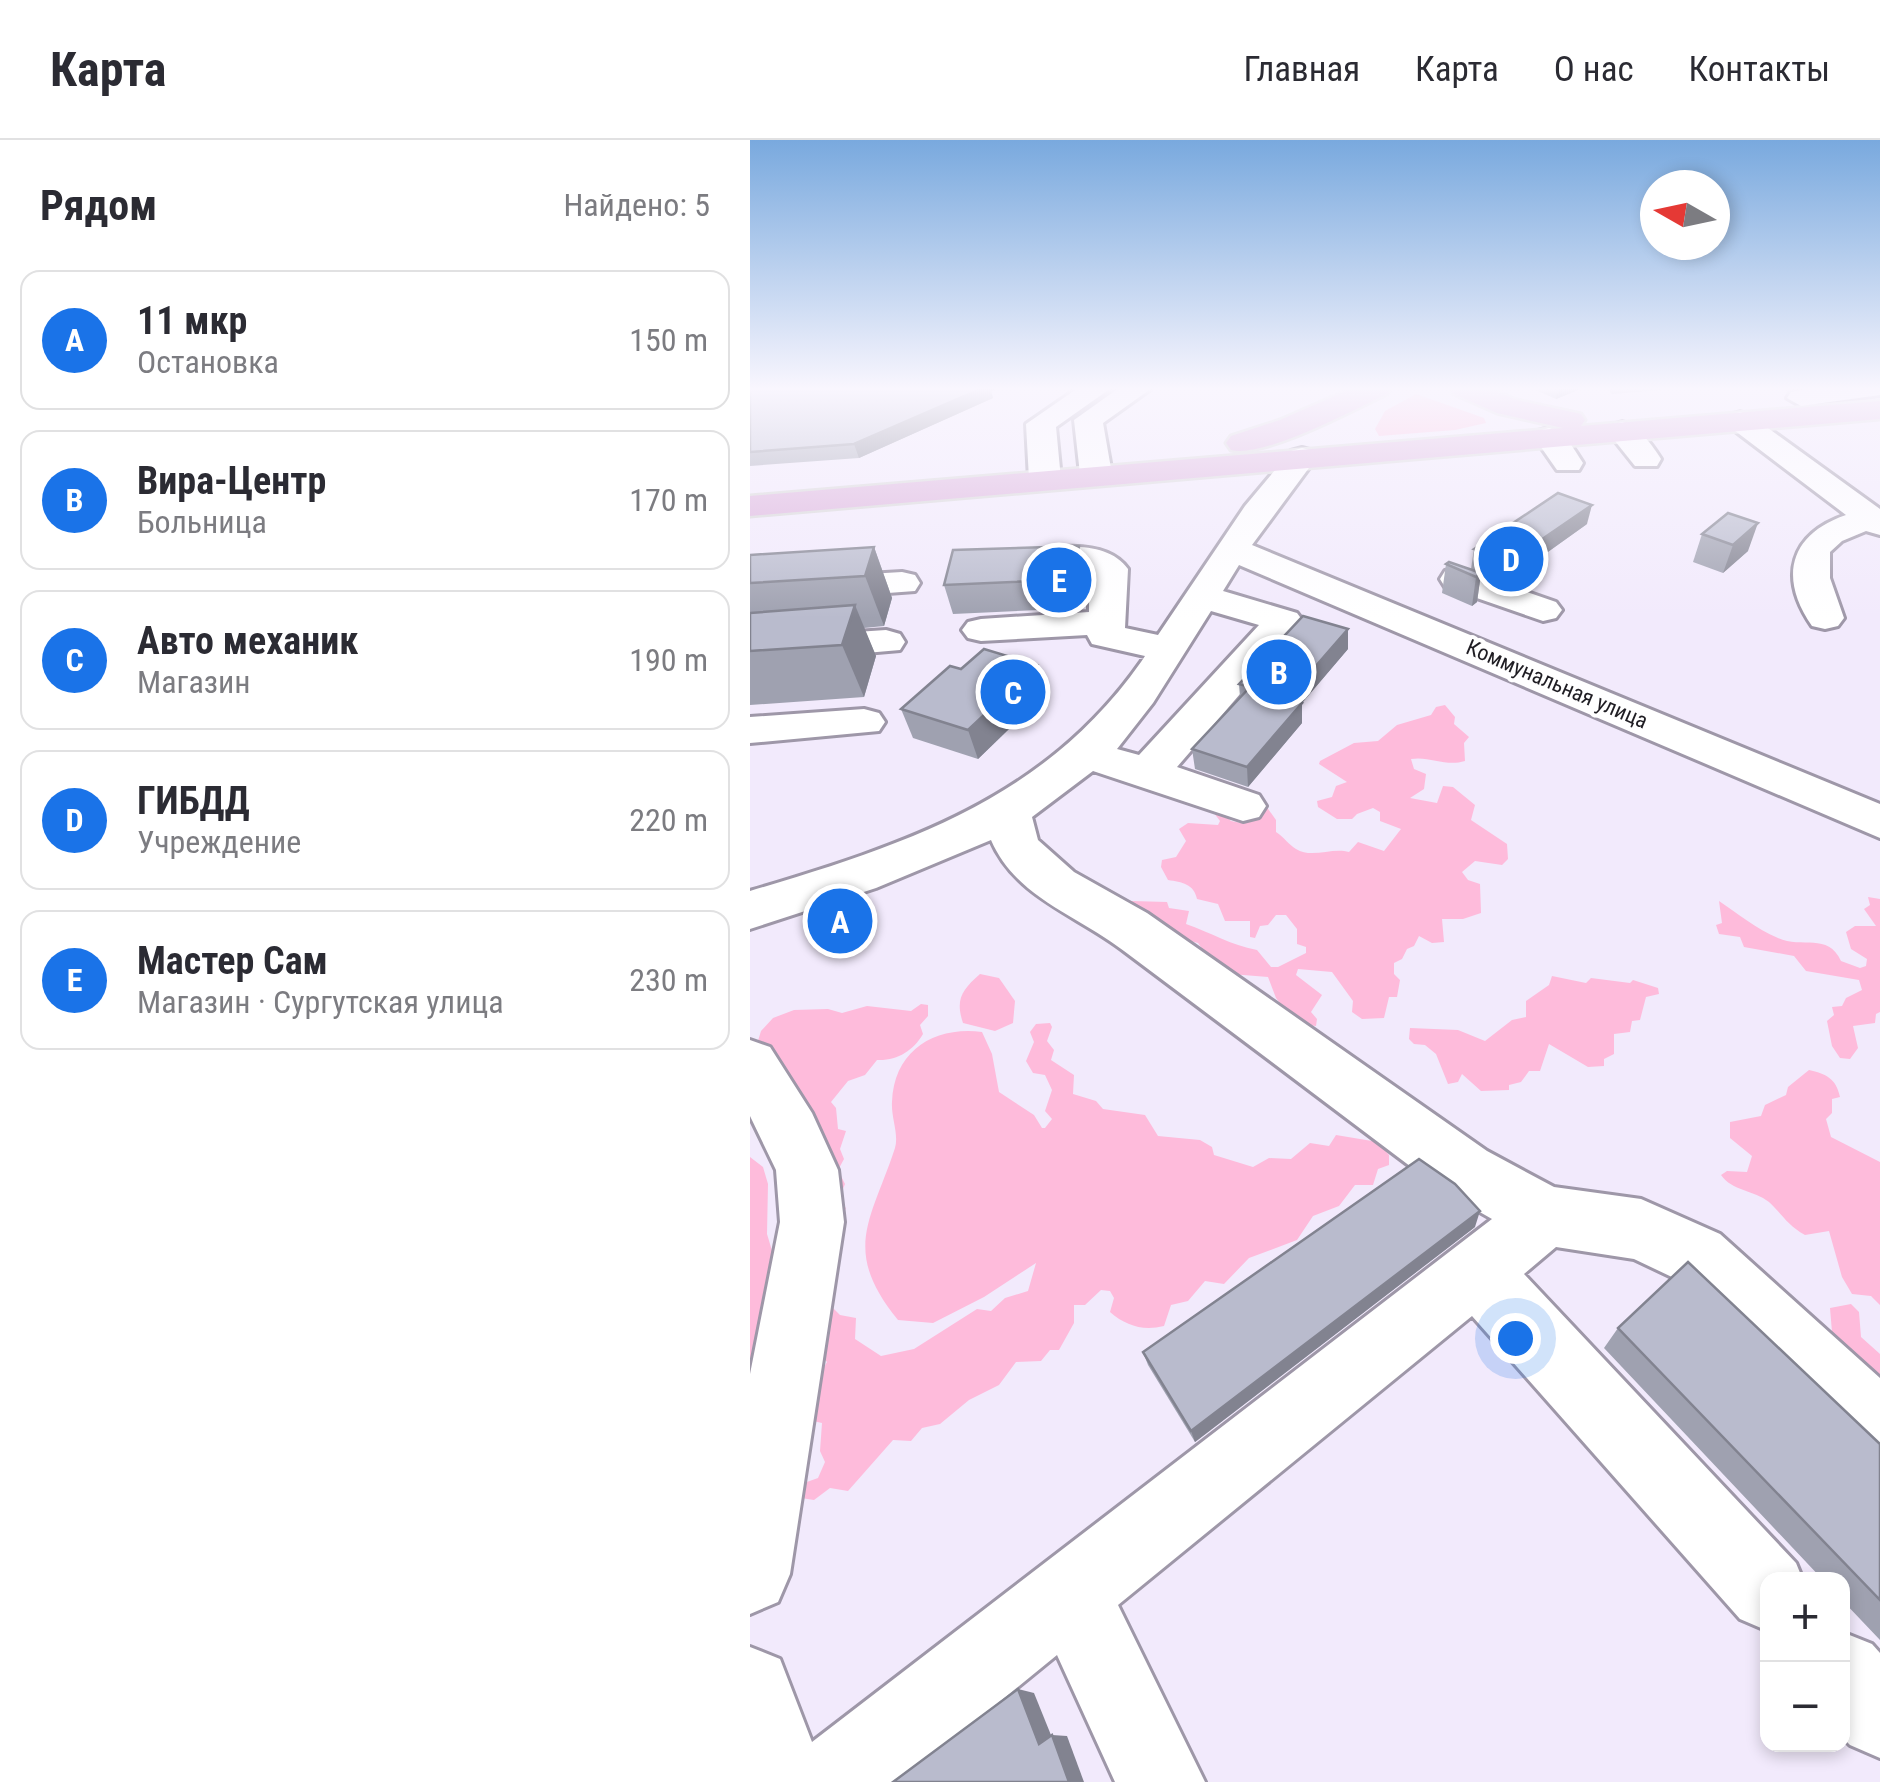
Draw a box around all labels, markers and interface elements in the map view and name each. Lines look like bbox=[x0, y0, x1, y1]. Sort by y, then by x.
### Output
text: Карта bbox=[50, 41, 166, 98]
text: Главная bbox=[1243, 49, 1360, 90]
text: Карта bbox=[1415, 49, 1499, 90]
text: О нас bbox=[1554, 49, 1634, 90]
text: Контакты bbox=[1689, 49, 1830, 90]
north arrow bbox=[1640, 170, 1730, 260]
text: Рядом bbox=[40, 181, 157, 230]
text: Найдено: 5 bbox=[563, 186, 710, 224]
text: 11 мкр bbox=[137, 299, 247, 343]
text: A bbox=[65, 321, 84, 359]
text: 150 m bbox=[629, 321, 708, 359]
text: Остановка bbox=[137, 343, 279, 381]
text: Вира-Центр bbox=[137, 459, 326, 503]
text: B bbox=[66, 481, 83, 519]
text: 170 m bbox=[629, 481, 708, 519]
text: Больница bbox=[137, 503, 267, 541]
pin: D bbox=[1478, 522, 1544, 596]
pin: E bbox=[1026, 542, 1092, 618]
text: Авто механик bbox=[137, 619, 358, 663]
pin: B bbox=[1246, 634, 1312, 710]
street label: Коммунальная улица bbox=[1462, 634, 1652, 734]
text: C bbox=[65, 641, 84, 679]
text: 190 m bbox=[629, 641, 708, 679]
pin: C bbox=[980, 654, 1046, 730]
text: Магазин bbox=[137, 663, 251, 701]
text: ГИБДД bbox=[137, 779, 250, 823]
text: D bbox=[65, 801, 84, 839]
text: 220 m bbox=[629, 801, 708, 839]
text: Учреждение bbox=[137, 823, 301, 861]
pin: A bbox=[808, 884, 872, 958]
text: Мастер Сам bbox=[137, 939, 328, 983]
text: E bbox=[67, 961, 82, 999]
text: 230 m bbox=[629, 961, 708, 999]
text: Магазин · Сургутская улица bbox=[137, 983, 504, 1021]
your location bbox=[1490, 1313, 1541, 1364]
map controls bbox=[1760, 1572, 1850, 1752]
button: + bbox=[1760, 1572, 1850, 1662]
button: − bbox=[1760, 1662, 1850, 1752]

